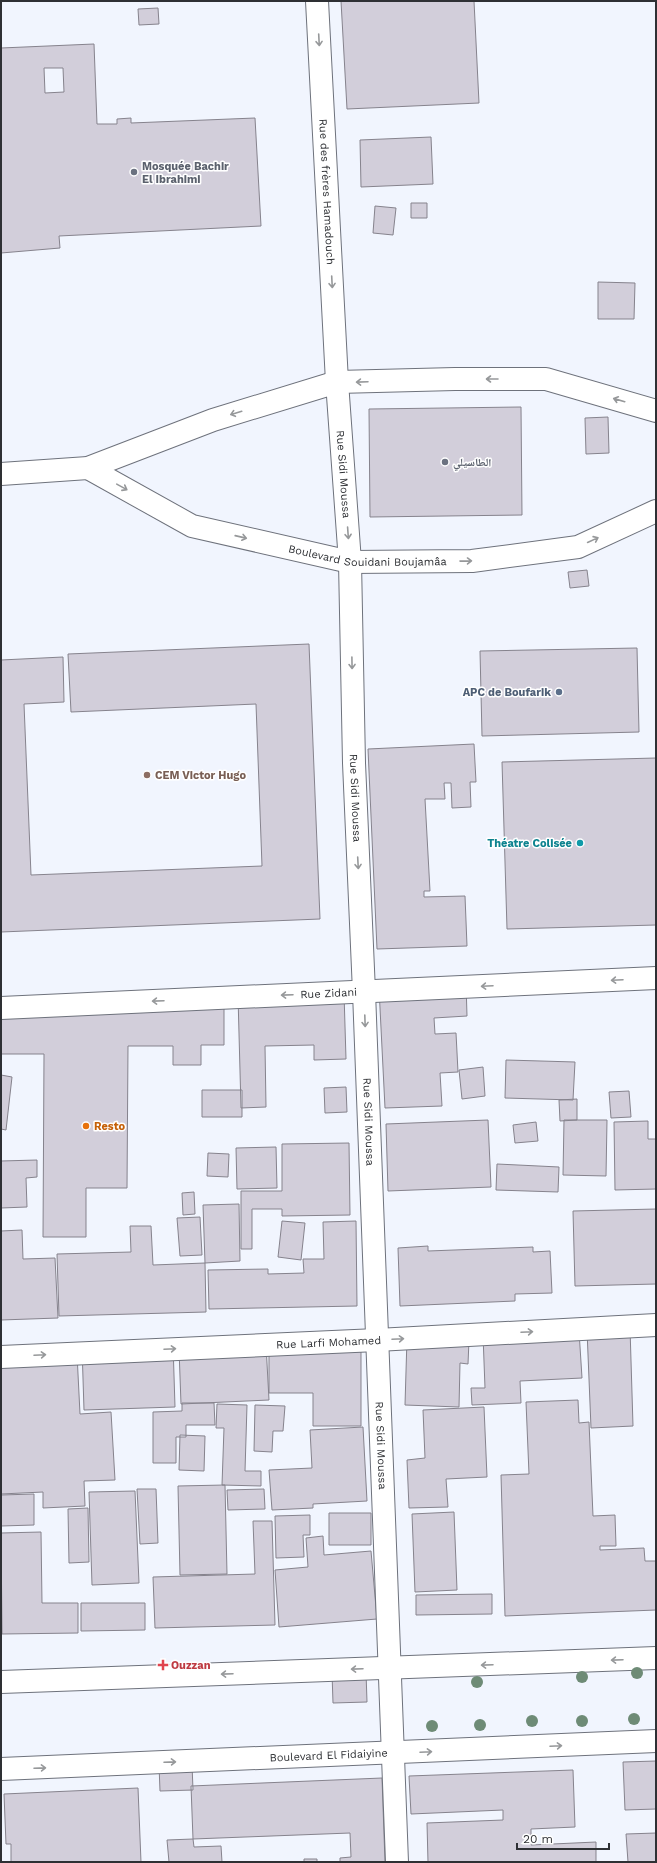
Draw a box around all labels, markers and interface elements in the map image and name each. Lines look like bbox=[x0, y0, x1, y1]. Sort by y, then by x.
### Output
one-way arrow bbox=[315, 33, 323, 46]
street label: Rue des frères Hamadouch bbox=[316, 118, 337, 265]
place label: Mosquée Bachir El Ibrahimi bbox=[142, 160, 229, 186]
marker: Mosquée Bachir El Ibrahimi bbox=[129, 167, 139, 177]
one-way arrow bbox=[328, 275, 335, 288]
one-way arrow bbox=[486, 375, 499, 383]
one-way arrow bbox=[356, 378, 369, 385]
one-way arrow bbox=[612, 396, 625, 403]
one-way arrow bbox=[230, 410, 243, 417]
street label: Rue Sidi Moussa bbox=[334, 430, 353, 519]
place label: الطاسيلي bbox=[453, 456, 491, 471]
marker: الطاسيلي bbox=[440, 457, 450, 467]
one-way arrow bbox=[116, 484, 128, 491]
one-way arrow bbox=[344, 526, 351, 539]
one-way arrow bbox=[234, 534, 247, 542]
one-way arrow bbox=[587, 536, 599, 543]
street label: Boulevard Souidani Boujamâa bbox=[287, 542, 447, 569]
one-way arrow bbox=[459, 557, 472, 565]
one-way arrow bbox=[348, 656, 356, 669]
place label: APC de Boufarik bbox=[463, 686, 551, 699]
marker: APC de Boufarik bbox=[554, 687, 564, 697]
street label: Rue Sidi Moussa bbox=[347, 754, 363, 842]
place label: CEM Victor Hugo bbox=[155, 769, 246, 782]
marker: CEM Victor Hugo bbox=[142, 770, 152, 780]
place label: Théatre Colisée bbox=[487, 837, 572, 850]
marker: Théatre Colisée bbox=[575, 838, 585, 848]
one-way arrow bbox=[355, 856, 362, 869]
one-way arrow bbox=[611, 976, 624, 983]
one-way arrow bbox=[481, 982, 494, 990]
street label: Rue Zidani bbox=[300, 986, 357, 1001]
one-way arrow bbox=[281, 992, 294, 999]
one-way arrow bbox=[152, 997, 165, 1005]
one-way arrow bbox=[361, 1014, 369, 1027]
street label: Rue Sidi Moussa bbox=[360, 1077, 377, 1166]
place label: Resto bbox=[94, 1120, 126, 1133]
marker: Resto bbox=[81, 1121, 91, 1131]
one-way arrow bbox=[520, 1328, 533, 1335]
street label: Rue Larfi Mohamed bbox=[276, 1334, 382, 1352]
one-way arrow bbox=[391, 1335, 404, 1342]
one-way arrow bbox=[163, 1345, 176, 1353]
one-way arrow bbox=[33, 1351, 46, 1359]
street label: Rue Sidi Moussa bbox=[373, 1401, 389, 1490]
one-way arrow bbox=[611, 1656, 624, 1664]
place label: Ouzzan bbox=[171, 1659, 211, 1672]
marker: Ouzzan bbox=[158, 1660, 168, 1670]
one-way arrow bbox=[481, 1661, 494, 1668]
one-way arrow bbox=[351, 1666, 364, 1673]
one-way arrow bbox=[221, 1670, 234, 1678]
one-way arrow bbox=[549, 1742, 562, 1750]
street label: Boulevard El Fidaiyine bbox=[269, 1746, 388, 1765]
one-way arrow bbox=[419, 1748, 432, 1755]
one-way arrow bbox=[163, 1759, 176, 1766]
one-way arrow bbox=[33, 1764, 46, 1771]
scale bar bbox=[517, 1825, 609, 1851]
text: 20 m bbox=[523, 1832, 553, 1846]

